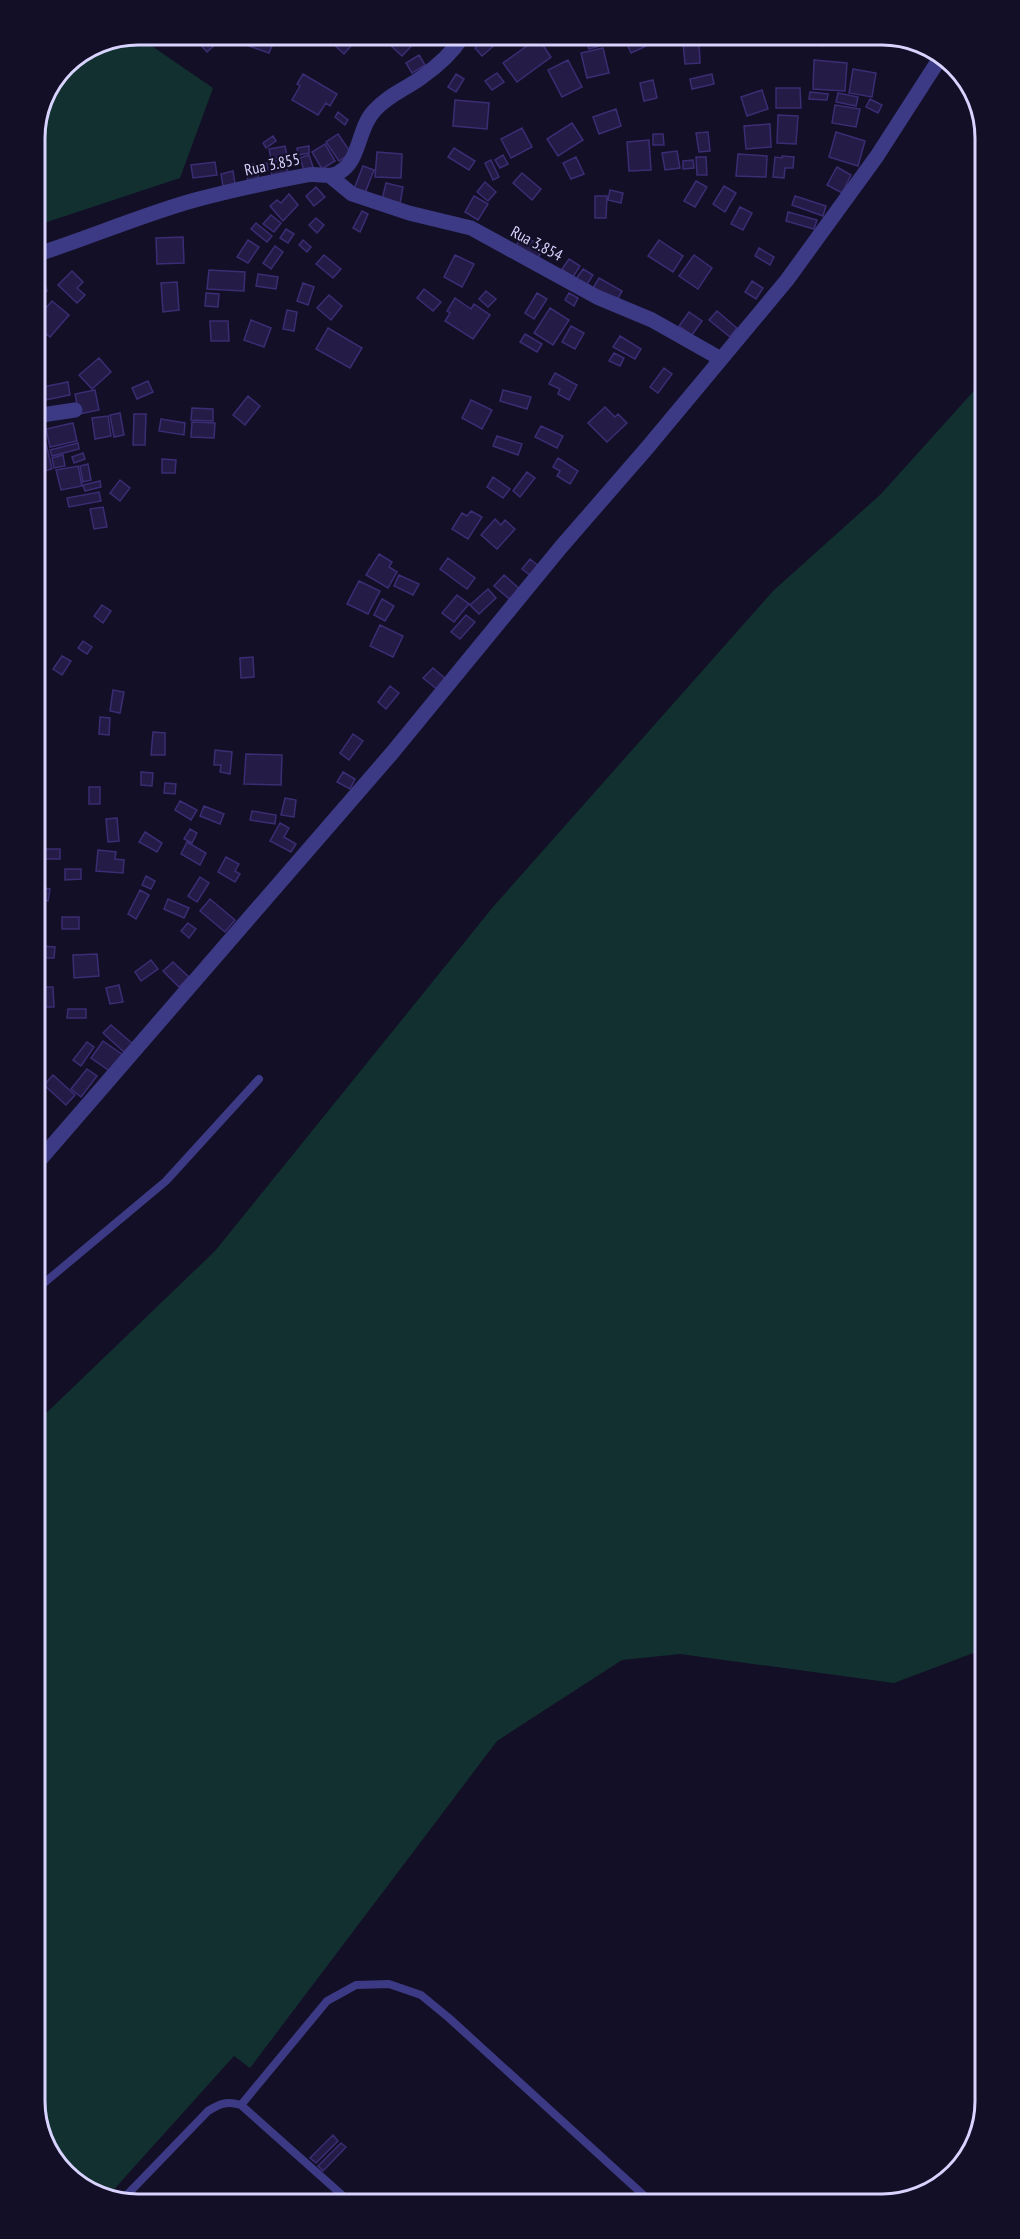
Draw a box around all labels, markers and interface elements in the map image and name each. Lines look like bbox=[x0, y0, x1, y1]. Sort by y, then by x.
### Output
street label: Rua 3.855 bbox=[242, 148, 302, 180]
street label: Rua 3.854 bbox=[508, 221, 566, 265]

